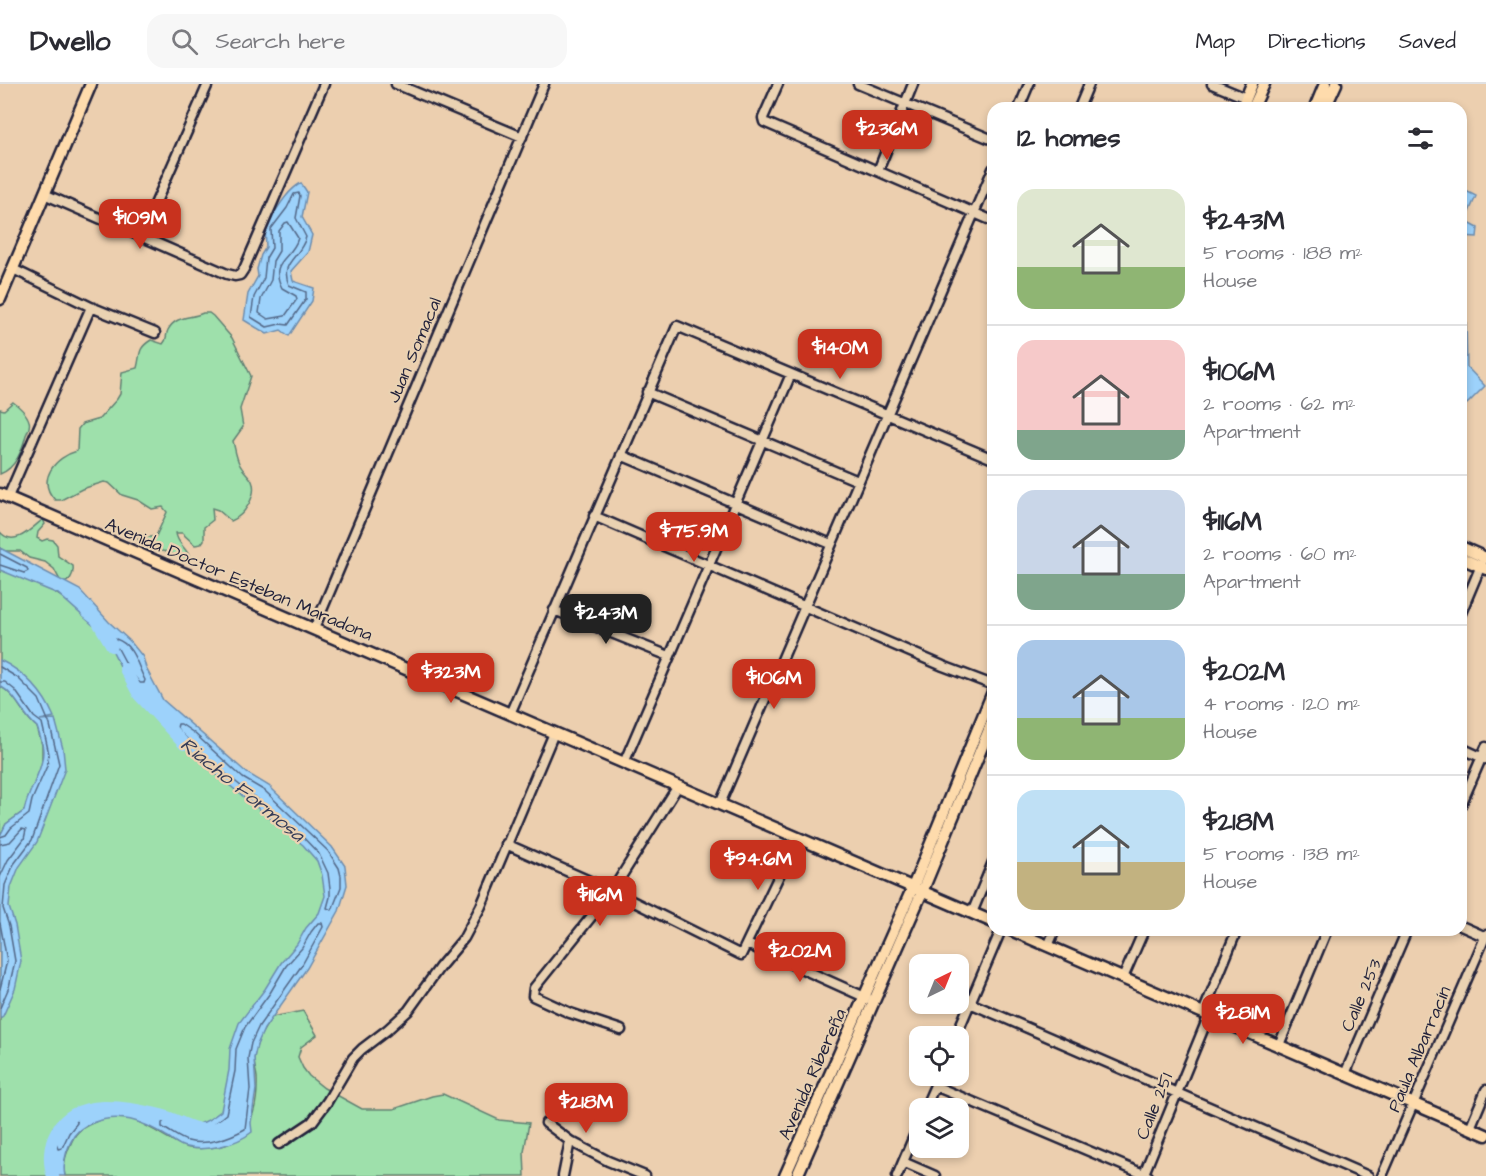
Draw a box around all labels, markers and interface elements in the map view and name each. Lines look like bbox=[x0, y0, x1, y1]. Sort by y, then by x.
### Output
search box bbox=[147, 14, 567, 68]
text: Dwello bbox=[30, 22, 111, 61]
icon: search bbox=[168, 25, 201, 58]
text: Search here bbox=[216, 26, 345, 57]
text: Map bbox=[1195, 27, 1235, 56]
text: Directions bbox=[1268, 27, 1366, 56]
text: Saved bbox=[1399, 27, 1456, 56]
pin: $236M bbox=[845, 110, 929, 161]
text: $236M bbox=[856, 115, 918, 143]
text: 12 homes bbox=[1017, 120, 1120, 156]
icon: filters bbox=[1404, 122, 1437, 155]
pin: $109M bbox=[98, 199, 182, 250]
text: $243M bbox=[1203, 203, 1285, 239]
text: $109M bbox=[113, 204, 167, 232]
icon: home bbox=[1065, 213, 1137, 285]
text: 5 rooms · 188 m² bbox=[1203, 239, 1363, 267]
text: House bbox=[1203, 267, 1257, 295]
street label: Juan Somacal bbox=[381, 293, 448, 407]
pin: $140M bbox=[798, 329, 882, 380]
text: $140M bbox=[812, 334, 868, 362]
text: $106M bbox=[1203, 354, 1275, 390]
icon: home bbox=[1065, 364, 1137, 436]
text: 2 rooms · 62 m² bbox=[1203, 390, 1355, 418]
text: Apartment bbox=[1203, 418, 1301, 446]
text: $116M bbox=[1203, 504, 1262, 540]
street label: Avenida Doctor Esteban Maradona bbox=[101, 512, 376, 647]
pin: $75.9M bbox=[645, 512, 743, 563]
icon: home bbox=[1065, 514, 1137, 586]
text: $75.9M bbox=[660, 517, 728, 545]
text: 2 rooms · 60 m² bbox=[1203, 540, 1357, 568]
text: Apartment bbox=[1203, 568, 1301, 596]
pin: $243M bbox=[564, 594, 648, 645]
text: $243M bbox=[575, 599, 637, 627]
pin: $323M bbox=[409, 653, 493, 704]
text: $202M bbox=[1203, 654, 1285, 690]
text: $323M bbox=[421, 658, 481, 686]
pin: $106M bbox=[732, 659, 816, 710]
text: $106M bbox=[746, 664, 802, 692]
icon: home bbox=[1065, 664, 1137, 736]
text: 4 rooms · 120 m² bbox=[1203, 690, 1360, 718]
text: House bbox=[1203, 718, 1257, 746]
water label: Riacho Formosa bbox=[174, 731, 311, 849]
text: $218M bbox=[1203, 804, 1274, 840]
icon: home bbox=[1065, 814, 1137, 886]
pin: $94.6M bbox=[709, 840, 807, 891]
text: 5 rooms · 138 m² bbox=[1203, 840, 1360, 868]
text: $94.6M bbox=[724, 845, 792, 873]
text: House bbox=[1203, 868, 1257, 896]
pin: $116M bbox=[558, 876, 642, 927]
text: $116M bbox=[577, 881, 623, 909]
pin: $202M bbox=[758, 932, 842, 983]
text: $202M bbox=[768, 937, 832, 965]
north arrow bbox=[909, 954, 969, 1014]
map controls bbox=[909, 954, 969, 1158]
street label: Calle 253 bbox=[1335, 955, 1388, 1035]
street label: Paula Albarracín bbox=[1382, 982, 1457, 1116]
pin: $281M bbox=[1201, 994, 1285, 1045]
text: $281M bbox=[1216, 999, 1270, 1027]
street label: Avenida Ribereña bbox=[772, 1005, 853, 1144]
button: locate bbox=[909, 1026, 969, 1086]
street label: Calle 251 bbox=[1130, 1069, 1179, 1143]
pin: $218M bbox=[544, 1083, 628, 1134]
text: $218M bbox=[559, 1088, 613, 1116]
button: layers bbox=[909, 1098, 969, 1158]

